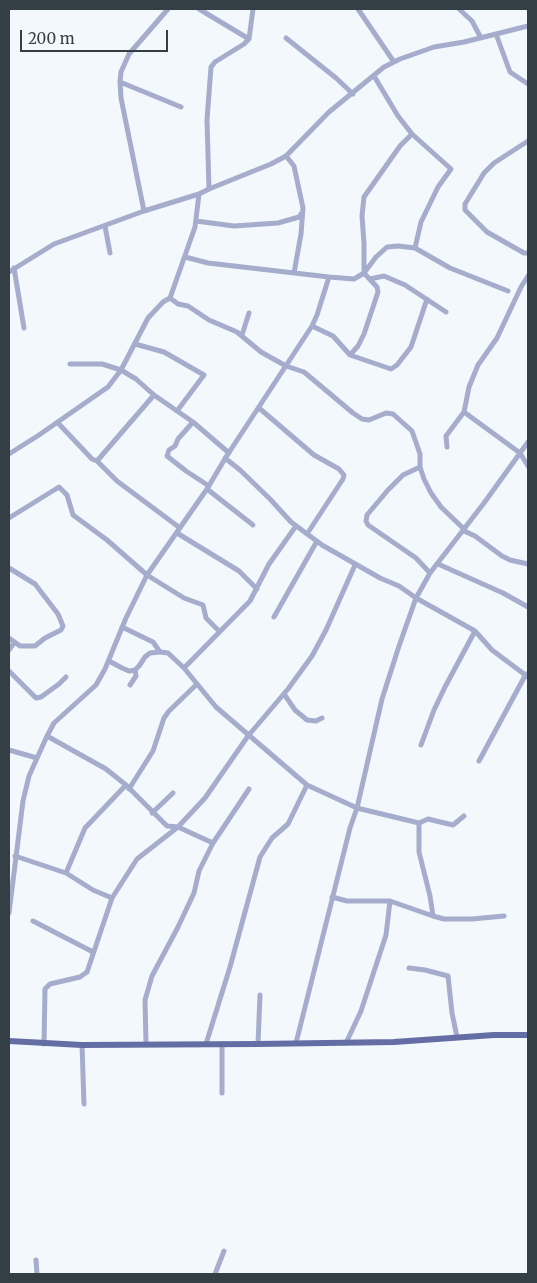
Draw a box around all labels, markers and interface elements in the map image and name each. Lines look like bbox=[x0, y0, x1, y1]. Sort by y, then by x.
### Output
scale bar bbox=[22, 20, 170, 52]
text: 200 m bbox=[28, 29, 75, 48]

